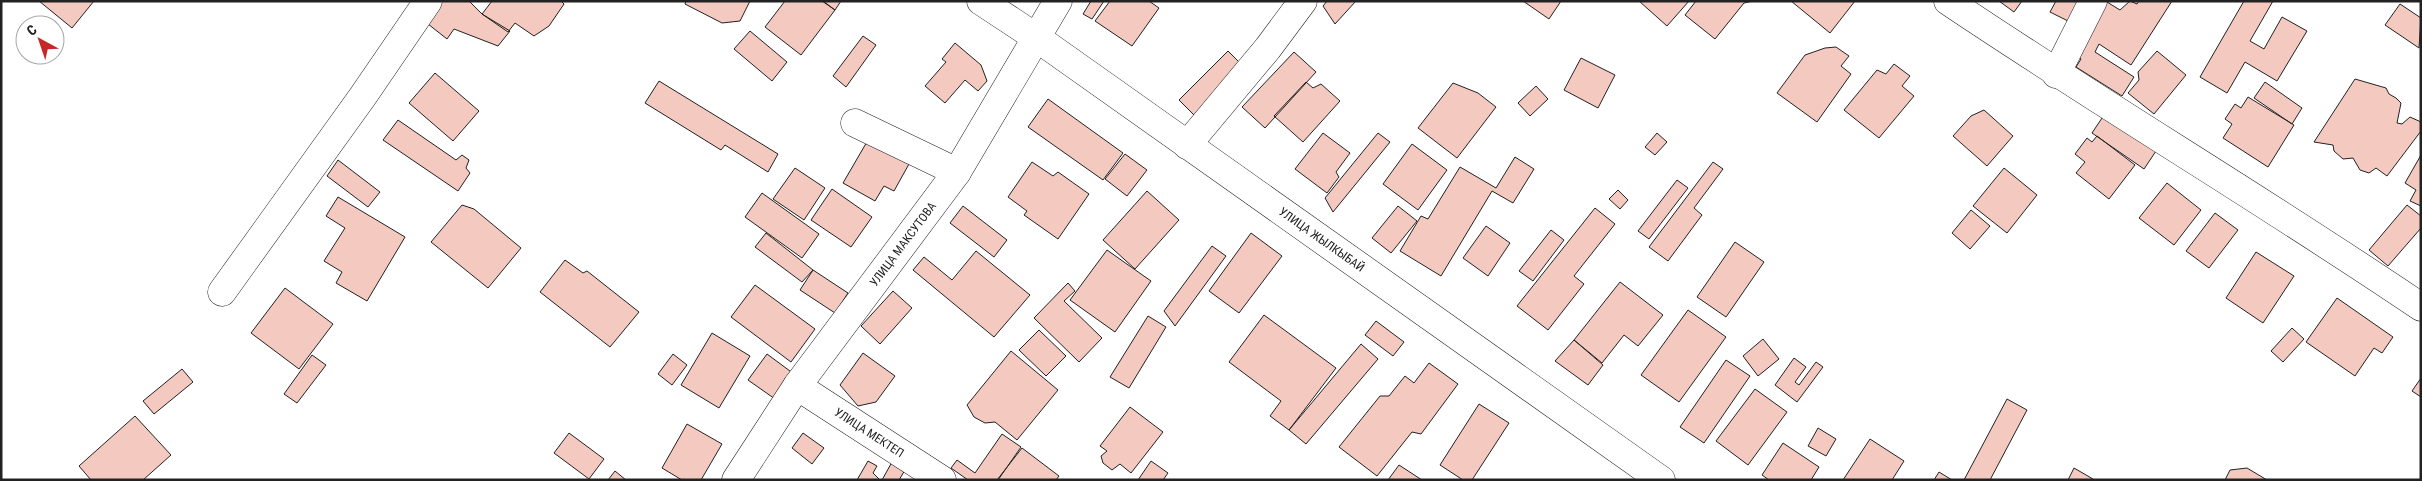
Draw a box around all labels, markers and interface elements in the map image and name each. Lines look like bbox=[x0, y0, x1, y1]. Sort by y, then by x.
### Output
north arrow bbox=[15, 15, 65, 65]
text: С bbox=[23, 21, 40, 39]
street label: УЛИЦА МАКСУТОВА bbox=[867, 199, 939, 289]
street label: УЛИЦА ЖЫЛКЫБАЙ bbox=[1276, 205, 1368, 275]
street label: УЛИЦА МЕКТЕП bbox=[832, 405, 907, 460]

